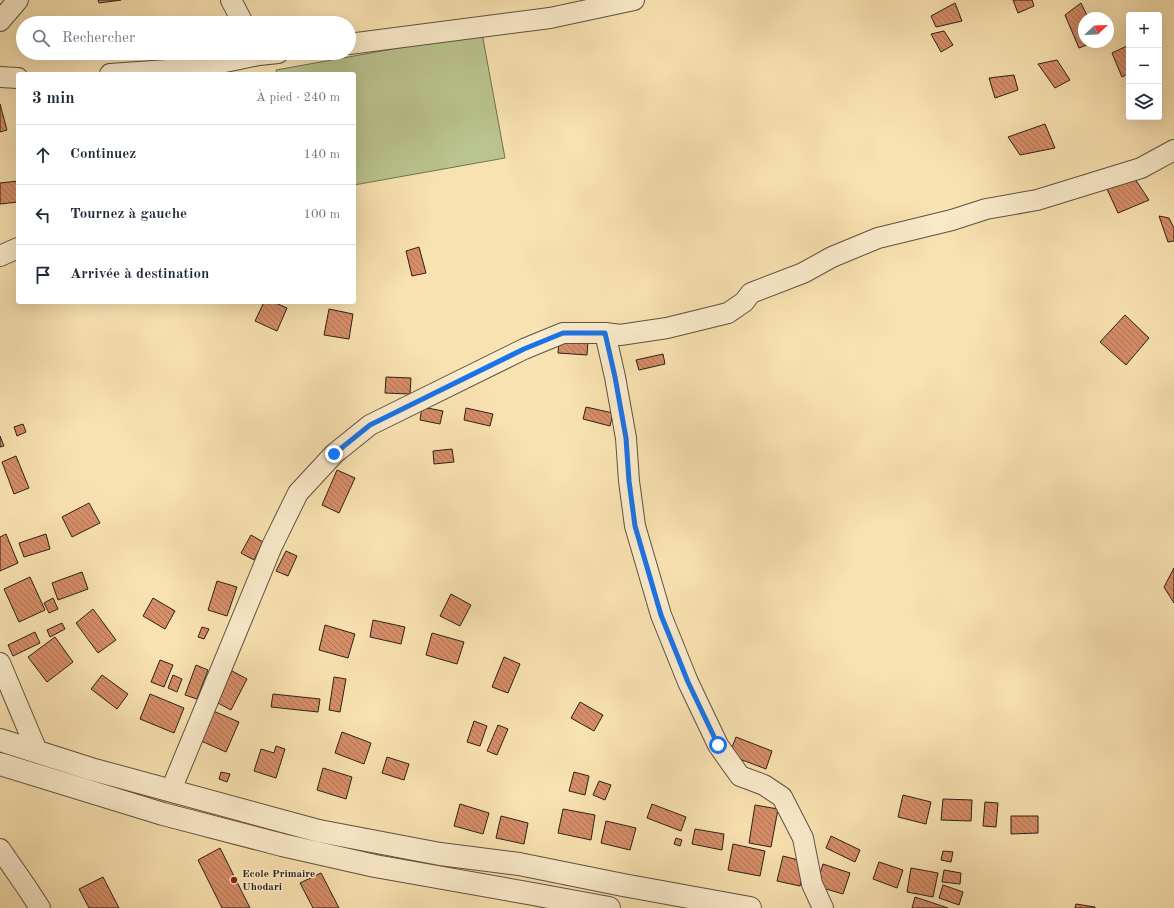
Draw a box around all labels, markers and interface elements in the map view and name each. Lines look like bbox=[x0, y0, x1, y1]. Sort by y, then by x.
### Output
north arrow bbox=[1078, 12, 1114, 48]
map controls bbox=[1126, 12, 1162, 120]
button: + bbox=[1126, 12, 1162, 48]
search box bbox=[16, 16, 356, 60]
icon: search bbox=[30, 27, 52, 49]
text: Rechercher bbox=[62, 31, 135, 46]
button: − bbox=[1126, 48, 1162, 84]
button: layers bbox=[1126, 84, 1162, 120]
text: 3 min bbox=[32, 90, 75, 107]
text: À pied · 240 m bbox=[256, 91, 340, 104]
icon: ahead bbox=[32, 144, 54, 166]
text: Continuez bbox=[70, 147, 136, 162]
text: 140 m bbox=[303, 148, 340, 161]
icon: left bbox=[32, 204, 54, 226]
text: Tournez à gauche bbox=[70, 207, 187, 222]
text: 100 m bbox=[303, 208, 340, 221]
icon: arrive bbox=[32, 264, 54, 286]
text: Arrivée à destination bbox=[70, 267, 209, 282]
route end bbox=[325, 445, 343, 463]
route start bbox=[709, 736, 727, 754]
place label: Ecole Primaire Uhodari bbox=[242, 869, 315, 893]
marker: Ecole Primaire Uhodari bbox=[229, 875, 239, 885]

